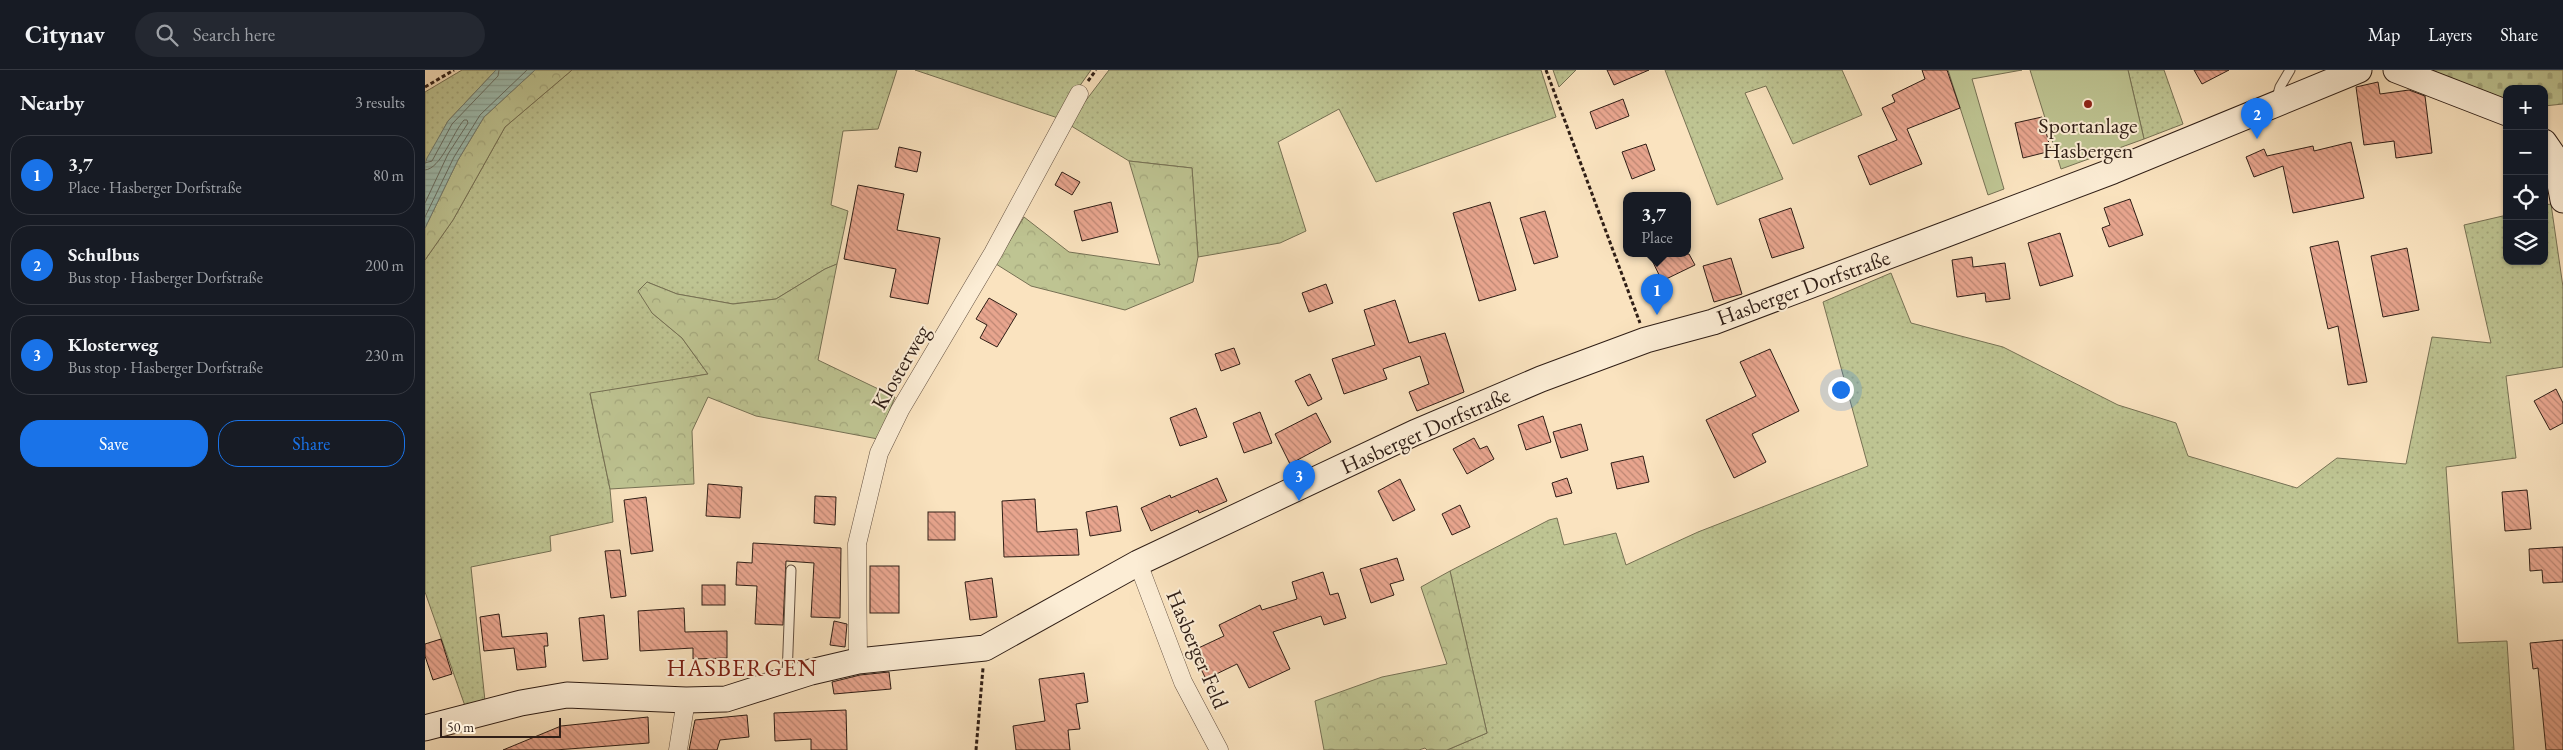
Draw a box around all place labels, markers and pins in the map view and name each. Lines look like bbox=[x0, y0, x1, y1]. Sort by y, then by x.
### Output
marker: Sportanlage Hasbergen bbox=[2082, 98, 2094, 110]
pin: 2 bbox=[2241, 98, 2273, 139]
place label: Sportanlage Hasbergen bbox=[2038, 111, 2138, 165]
pin: 1 bbox=[1641, 274, 1673, 315]
pin: 3 bbox=[1283, 460, 1315, 501]

